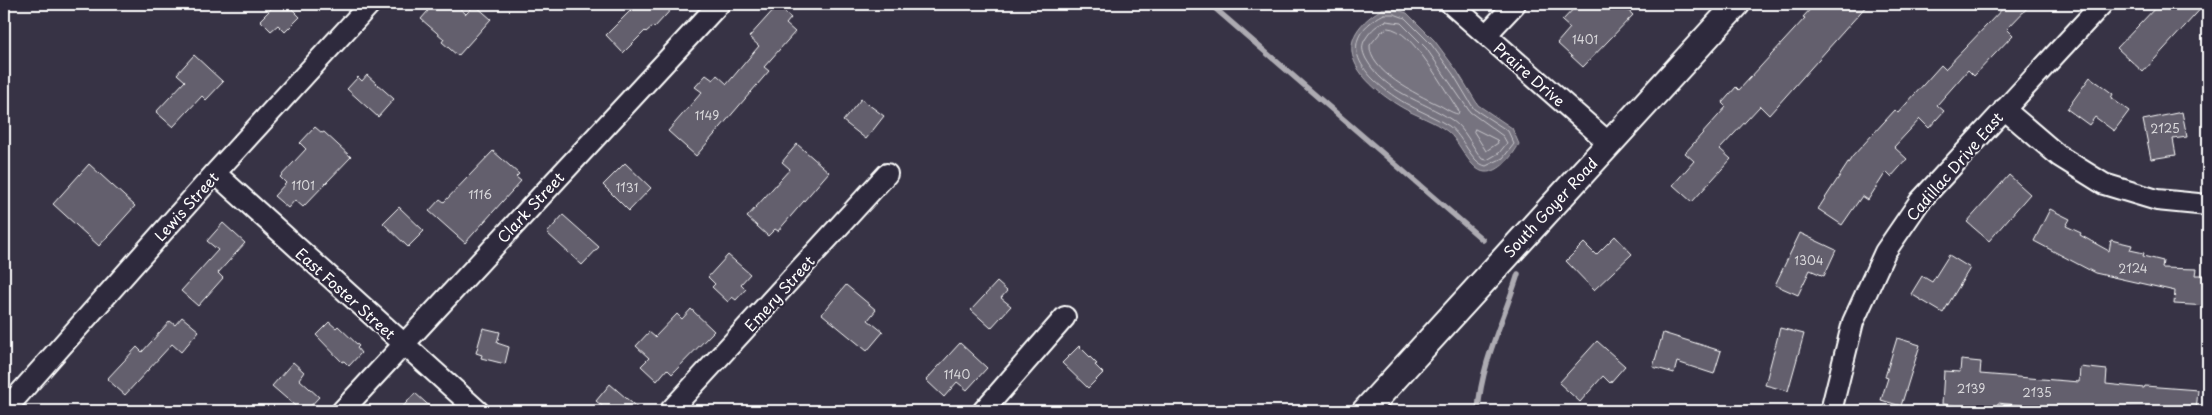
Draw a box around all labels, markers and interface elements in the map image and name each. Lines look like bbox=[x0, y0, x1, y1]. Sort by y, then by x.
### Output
house number: 1401 bbox=[1572, 30, 1598, 48]
street label: Praire Drive bbox=[1489, 37, 1571, 111]
house number: 1149 bbox=[695, 106, 719, 124]
street label: Cadillac Drive East bbox=[1900, 106, 2008, 225]
house number: 2125 bbox=[2150, 119, 2180, 137]
street label: South Goyer Road bbox=[1498, 152, 1602, 262]
street label: Lewis Street bbox=[148, 166, 224, 246]
street label: Clark Street bbox=[491, 166, 569, 248]
house number: 1101 bbox=[291, 176, 315, 194]
house number: 1131 bbox=[616, 178, 638, 196]
house number: 1116 bbox=[468, 185, 492, 203]
street label: East Foster Street bbox=[291, 242, 401, 344]
street label: Emery Street bbox=[738, 250, 820, 336]
house number: 1304 bbox=[1794, 251, 1824, 269]
house number: 2124 bbox=[2118, 259, 2148, 277]
house number: 1140 bbox=[944, 365, 971, 383]
house number: 2139 bbox=[1957, 379, 1985, 397]
house number: 2135 bbox=[2022, 383, 2052, 401]

